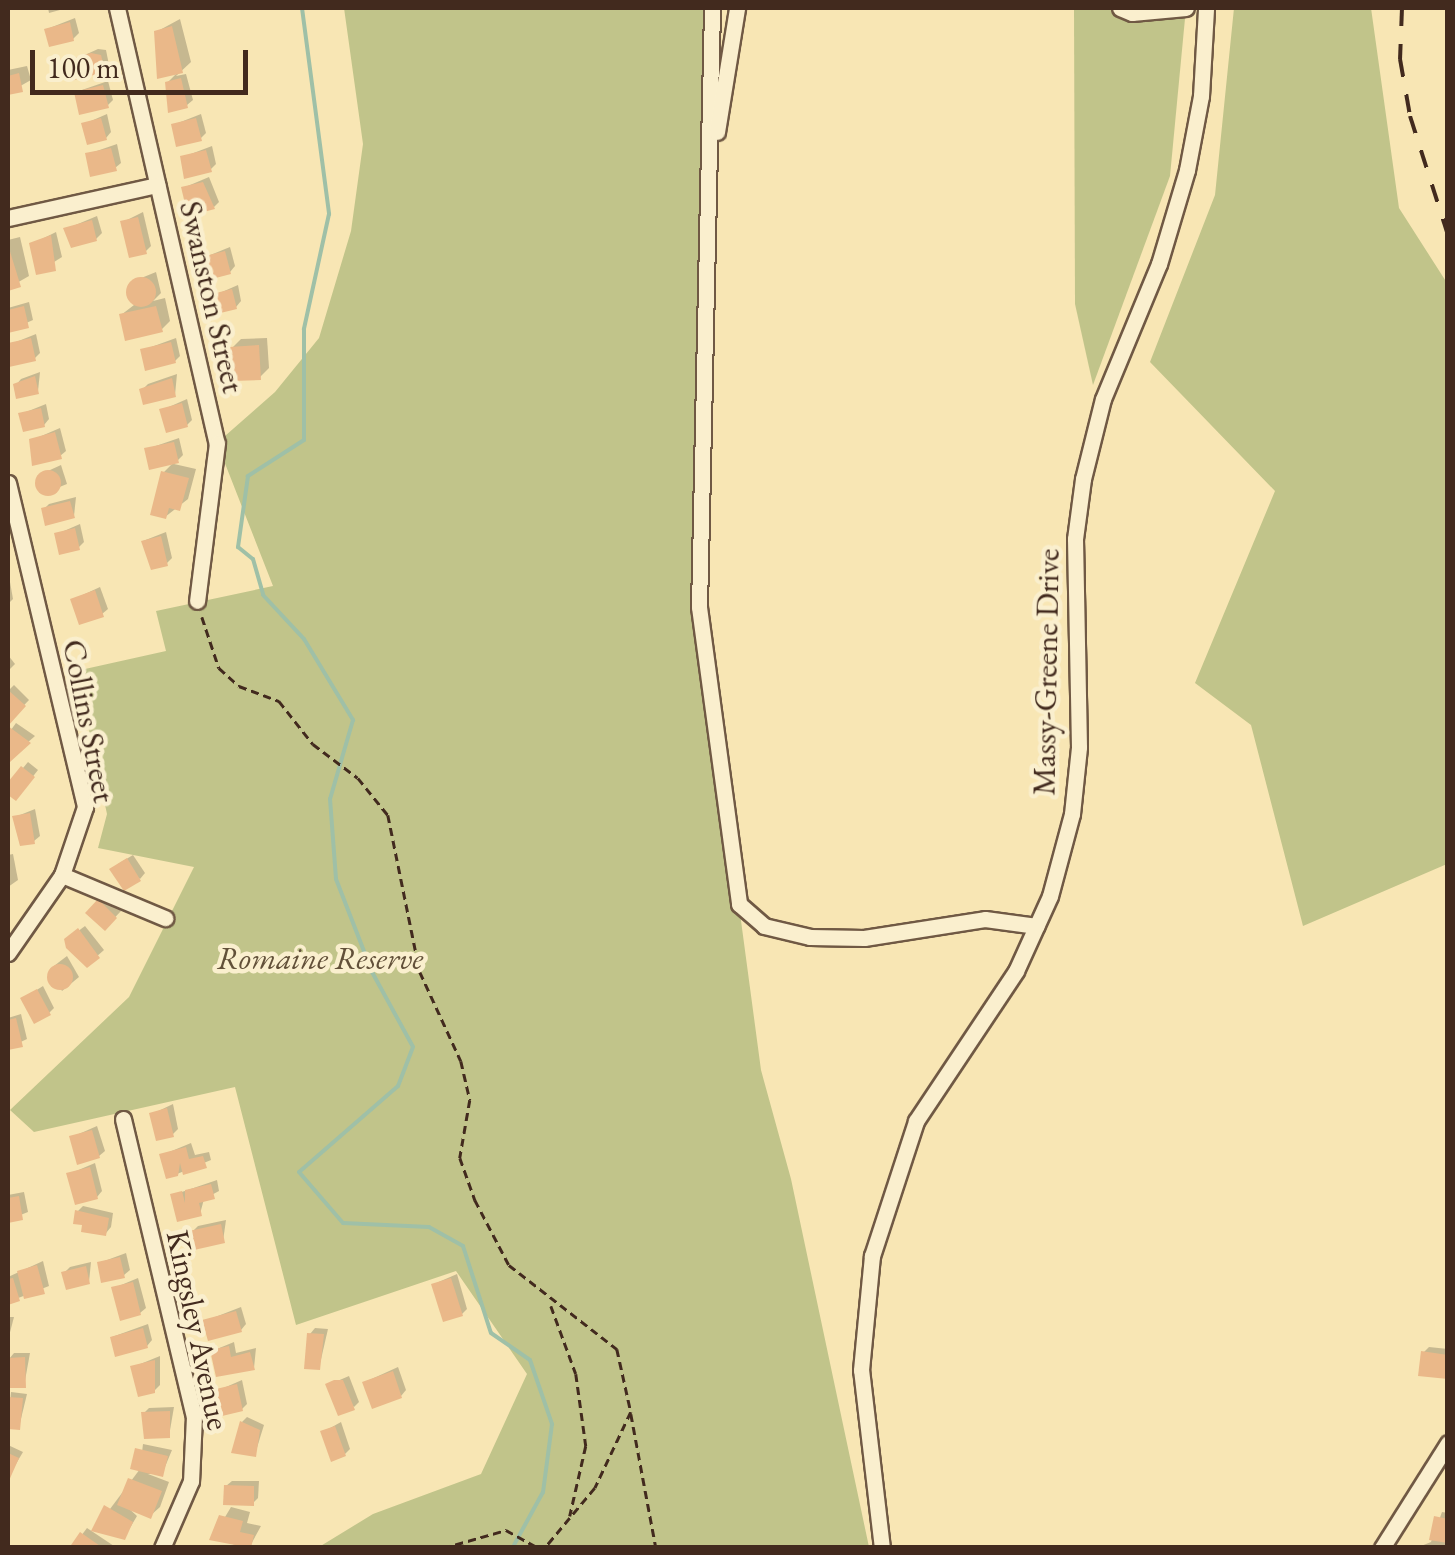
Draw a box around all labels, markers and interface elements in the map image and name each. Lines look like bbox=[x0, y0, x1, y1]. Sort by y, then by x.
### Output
scale bar bbox=[35, 30, 252, 92]
text: 100 m bbox=[47, 48, 120, 87]
street label: Swanston Street bbox=[171, 197, 253, 397]
street label: Massy-Greene Drive bbox=[1025, 548, 1067, 796]
street label: Collins Street bbox=[54, 636, 124, 806]
park label: Romaine Reserve bbox=[217, 939, 423, 977]
street label: Kingsley Avenue bbox=[158, 1227, 238, 1433]

